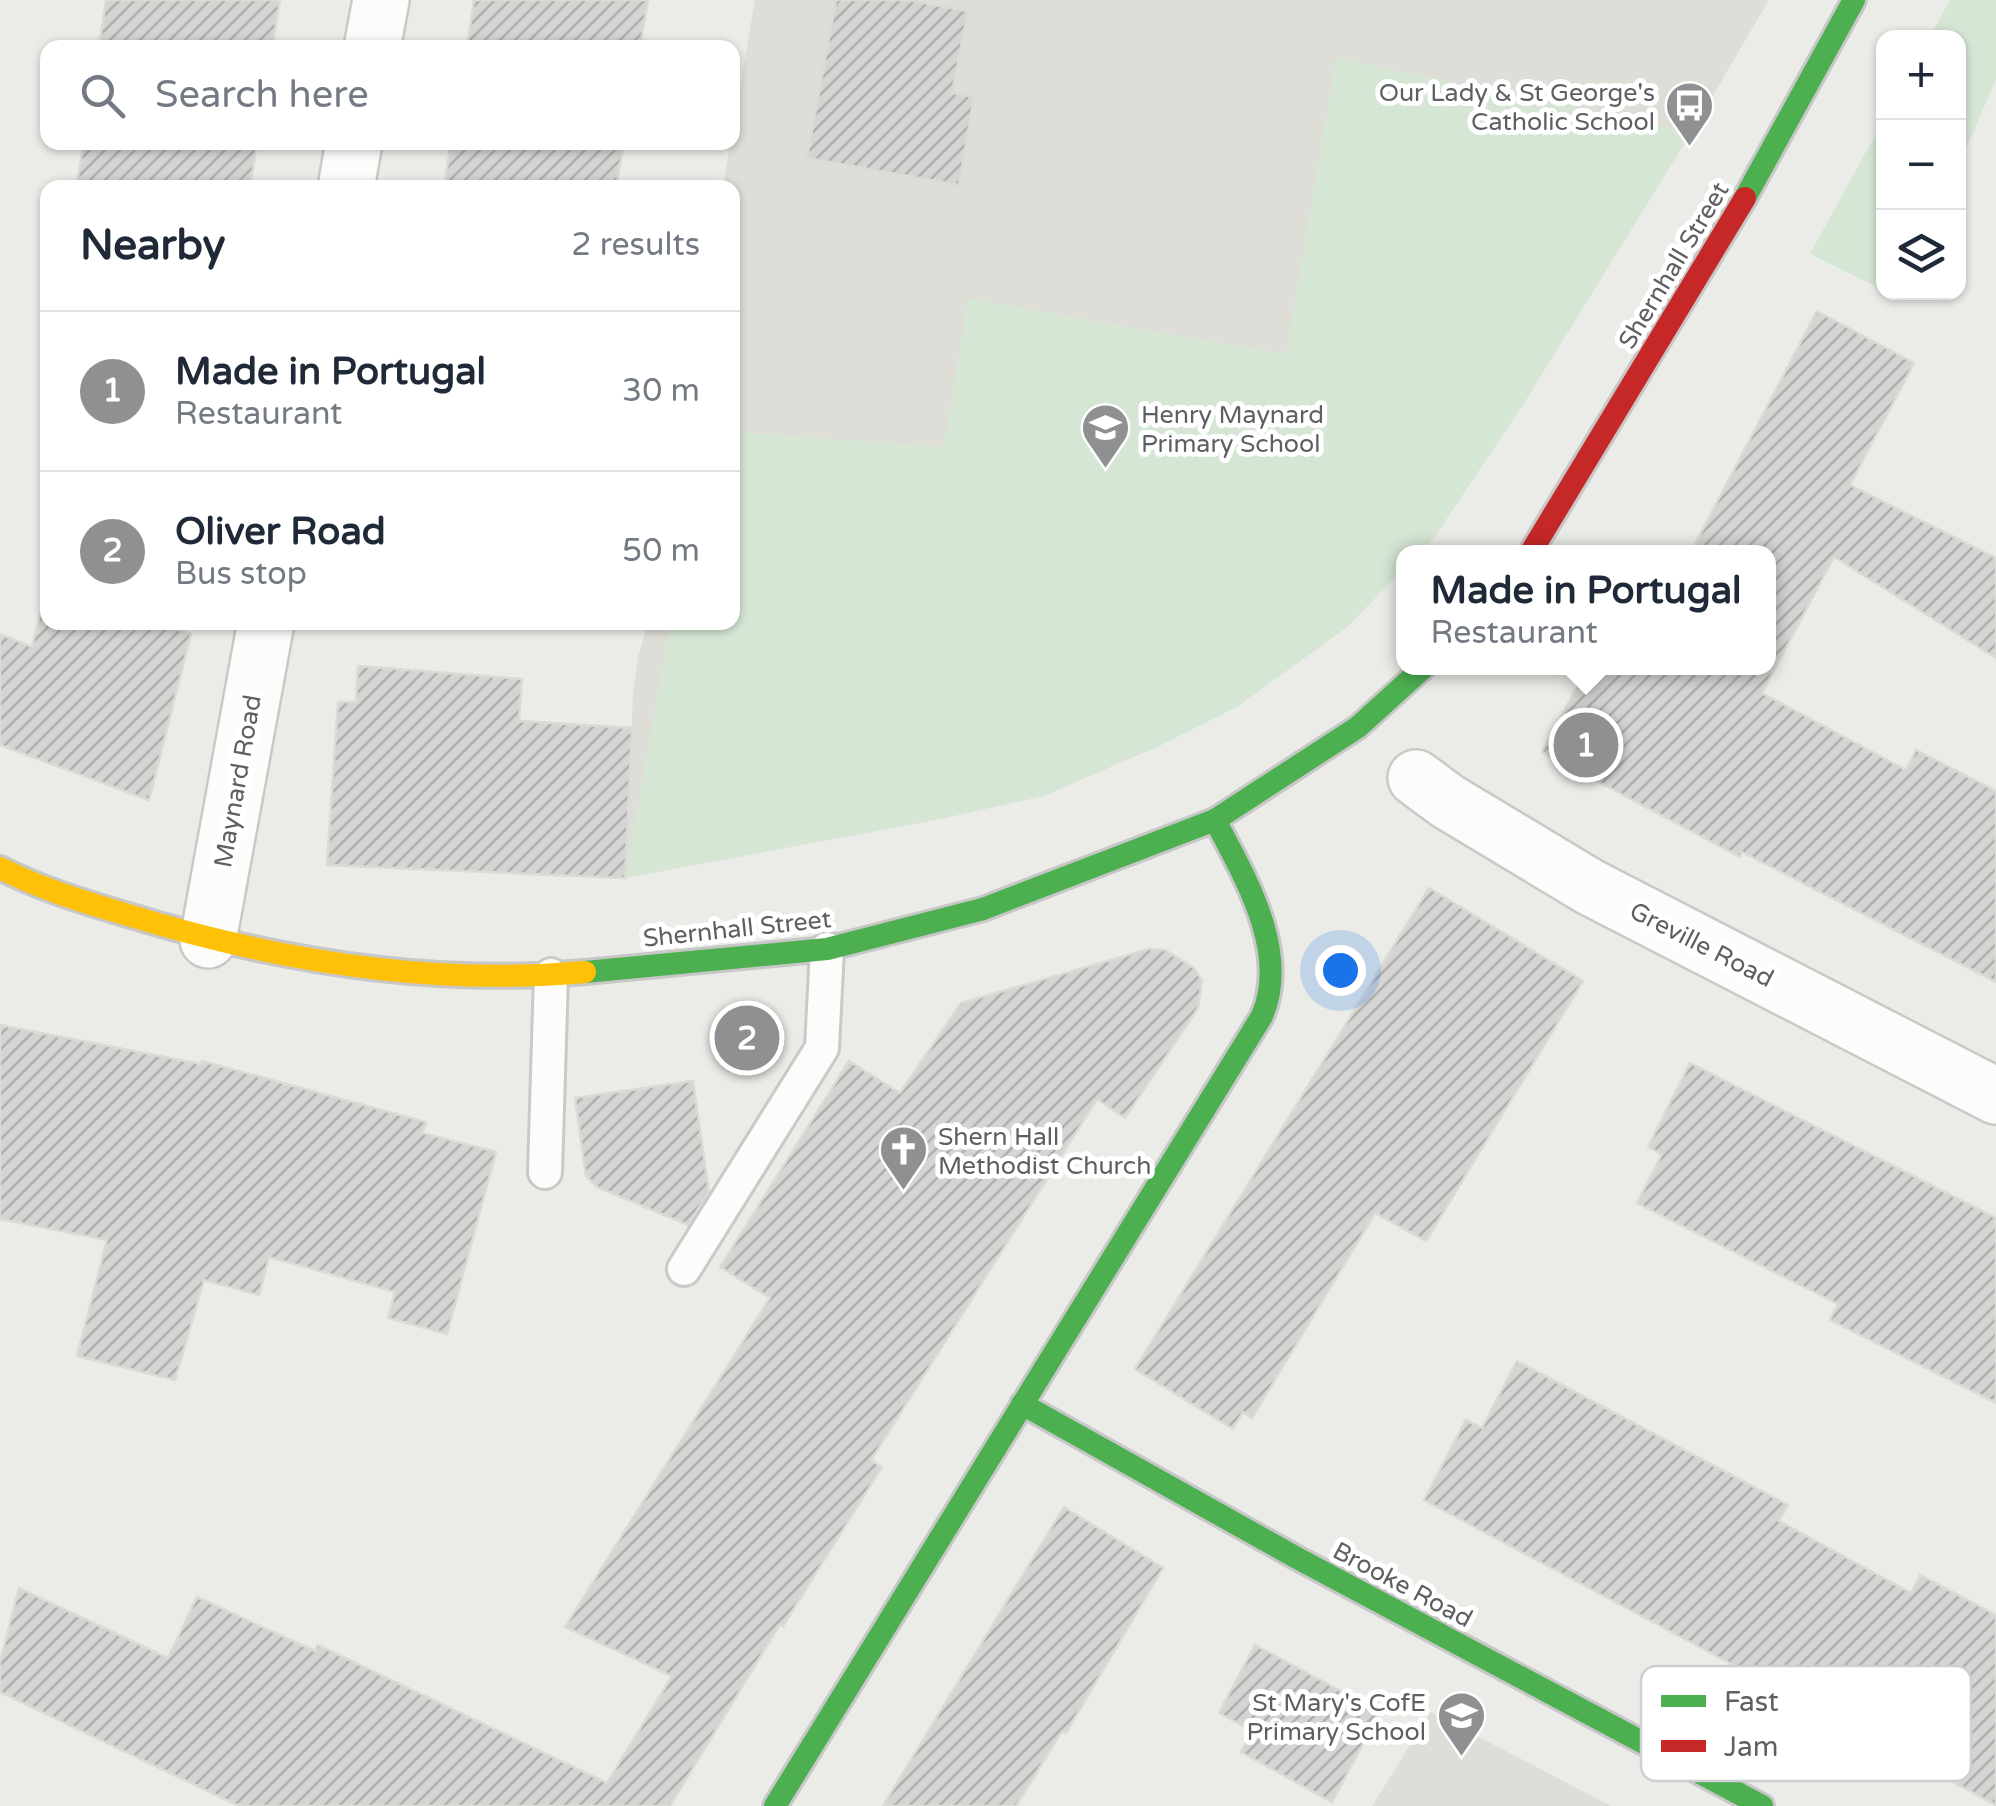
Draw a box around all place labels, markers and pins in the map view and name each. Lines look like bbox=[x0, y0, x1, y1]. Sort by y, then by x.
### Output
place label: Our Lady & St George's Catholic School bbox=[1379, 78, 1655, 137]
bus stop icon: Our Lady & St George's Catholic School bbox=[1664, 80, 1716, 148]
place label: Henry Maynard Primary School bbox=[1141, 400, 1324, 459]
school or university icon: Henry Maynard Primary School bbox=[1080, 402, 1132, 470]
pin: 1 bbox=[1554, 708, 1618, 782]
pin: 2 bbox=[714, 1000, 780, 1076]
place label: Shern Hall Methodist Church bbox=[938, 1122, 1151, 1181]
church icon: Shern Hall Methodist Church bbox=[877, 1124, 929, 1192]
place label: St Mary's CofE Primary School bbox=[1247, 1688, 1426, 1747]
school or university icon: St Mary's CofE Primary School bbox=[1435, 1690, 1487, 1758]

